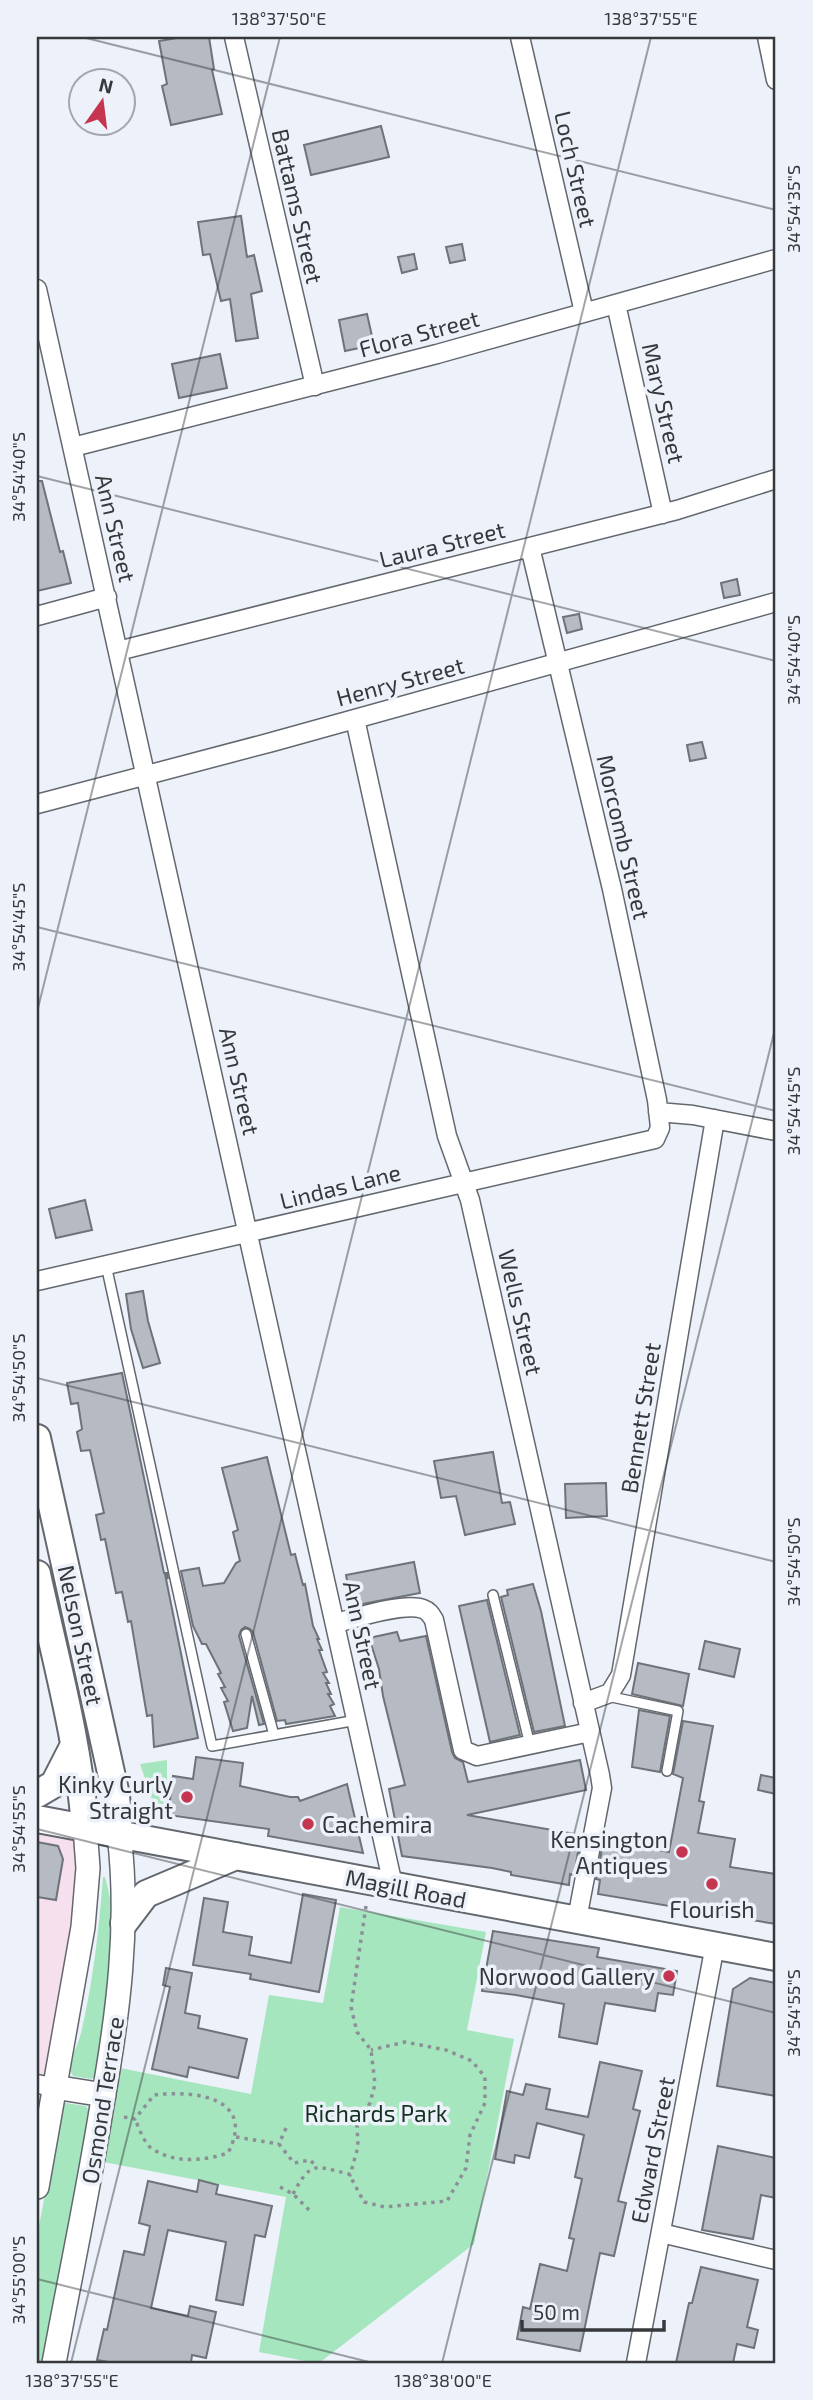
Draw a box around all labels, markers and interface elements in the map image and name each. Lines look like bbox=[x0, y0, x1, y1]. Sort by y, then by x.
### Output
text: 138°37'50"E bbox=[232, 7, 326, 29]
text: 138°37'55"E bbox=[604, 7, 698, 29]
north arrow bbox=[66, 66, 136, 136]
text: N bbox=[97, 72, 116, 98]
street label: Loch Street bbox=[549, 108, 603, 230]
street label: Battams Street bbox=[267, 126, 329, 286]
text: 34°54'35"S bbox=[782, 165, 804, 253]
street label: Flora Street bbox=[356, 303, 482, 362]
street label: Mary Street bbox=[637, 340, 691, 466]
text: 34°54'40"S bbox=[7, 432, 29, 522]
street label: Ann Street bbox=[90, 471, 142, 585]
street label: Laura Street bbox=[376, 515, 508, 573]
text: 34°54'40"S bbox=[782, 615, 804, 705]
street label: Henry Street bbox=[333, 650, 467, 711]
street label: Morcomb Street bbox=[591, 752, 657, 923]
text: 34°54'45"S bbox=[7, 883, 29, 971]
street label: Ann Street bbox=[214, 1024, 266, 1138]
text: 34°54'45"S bbox=[782, 1067, 804, 1155]
street label: Lindas Lane bbox=[277, 1157, 403, 1215]
street label: Wells Street bbox=[493, 1246, 549, 1378]
text: 34°54'50"S bbox=[7, 1334, 29, 1422]
street label: Bennett Street bbox=[614, 1340, 666, 1495]
text: 34°54'50"S bbox=[782, 1518, 804, 1606]
street label: Nelson Street bbox=[52, 1562, 110, 1708]
street label: Ann Street bbox=[338, 1578, 388, 1692]
place label: Kinky Curly Straight bbox=[58, 1770, 173, 1824]
text: 34°54'55"S bbox=[7, 1785, 29, 1873]
marker: Kinky Curly Straight bbox=[179, 1789, 195, 1805]
place label: Cachemira bbox=[322, 1810, 432, 1838]
marker: Cachemira bbox=[300, 1816, 316, 1832]
place label: Kensington Antiques bbox=[550, 1825, 668, 1879]
marker: Kensington Antiques bbox=[674, 1844, 690, 1860]
street label: Magill Road bbox=[343, 1863, 469, 1913]
marker: Flourish bbox=[704, 1876, 720, 1892]
place label: Flourish bbox=[669, 1895, 755, 1923]
place label: Norwood Gallery bbox=[479, 1962, 655, 1990]
marker: Norwood Gallery bbox=[661, 1968, 677, 1984]
text: 34°54'55"S bbox=[782, 1969, 804, 2057]
street label: Osmond Terrace bbox=[75, 2014, 129, 2186]
street label: Edward Street bbox=[624, 2074, 680, 2226]
park label: Richards Park bbox=[304, 2099, 448, 2127]
text: 34°55'00"S bbox=[7, 2236, 29, 2324]
scale bar bbox=[522, 2288, 664, 2332]
text: 50 m bbox=[533, 2299, 580, 2324]
text: 138°37'55"E bbox=[25, 2369, 119, 2391]
text: 138°38'00"E bbox=[394, 2369, 492, 2391]

